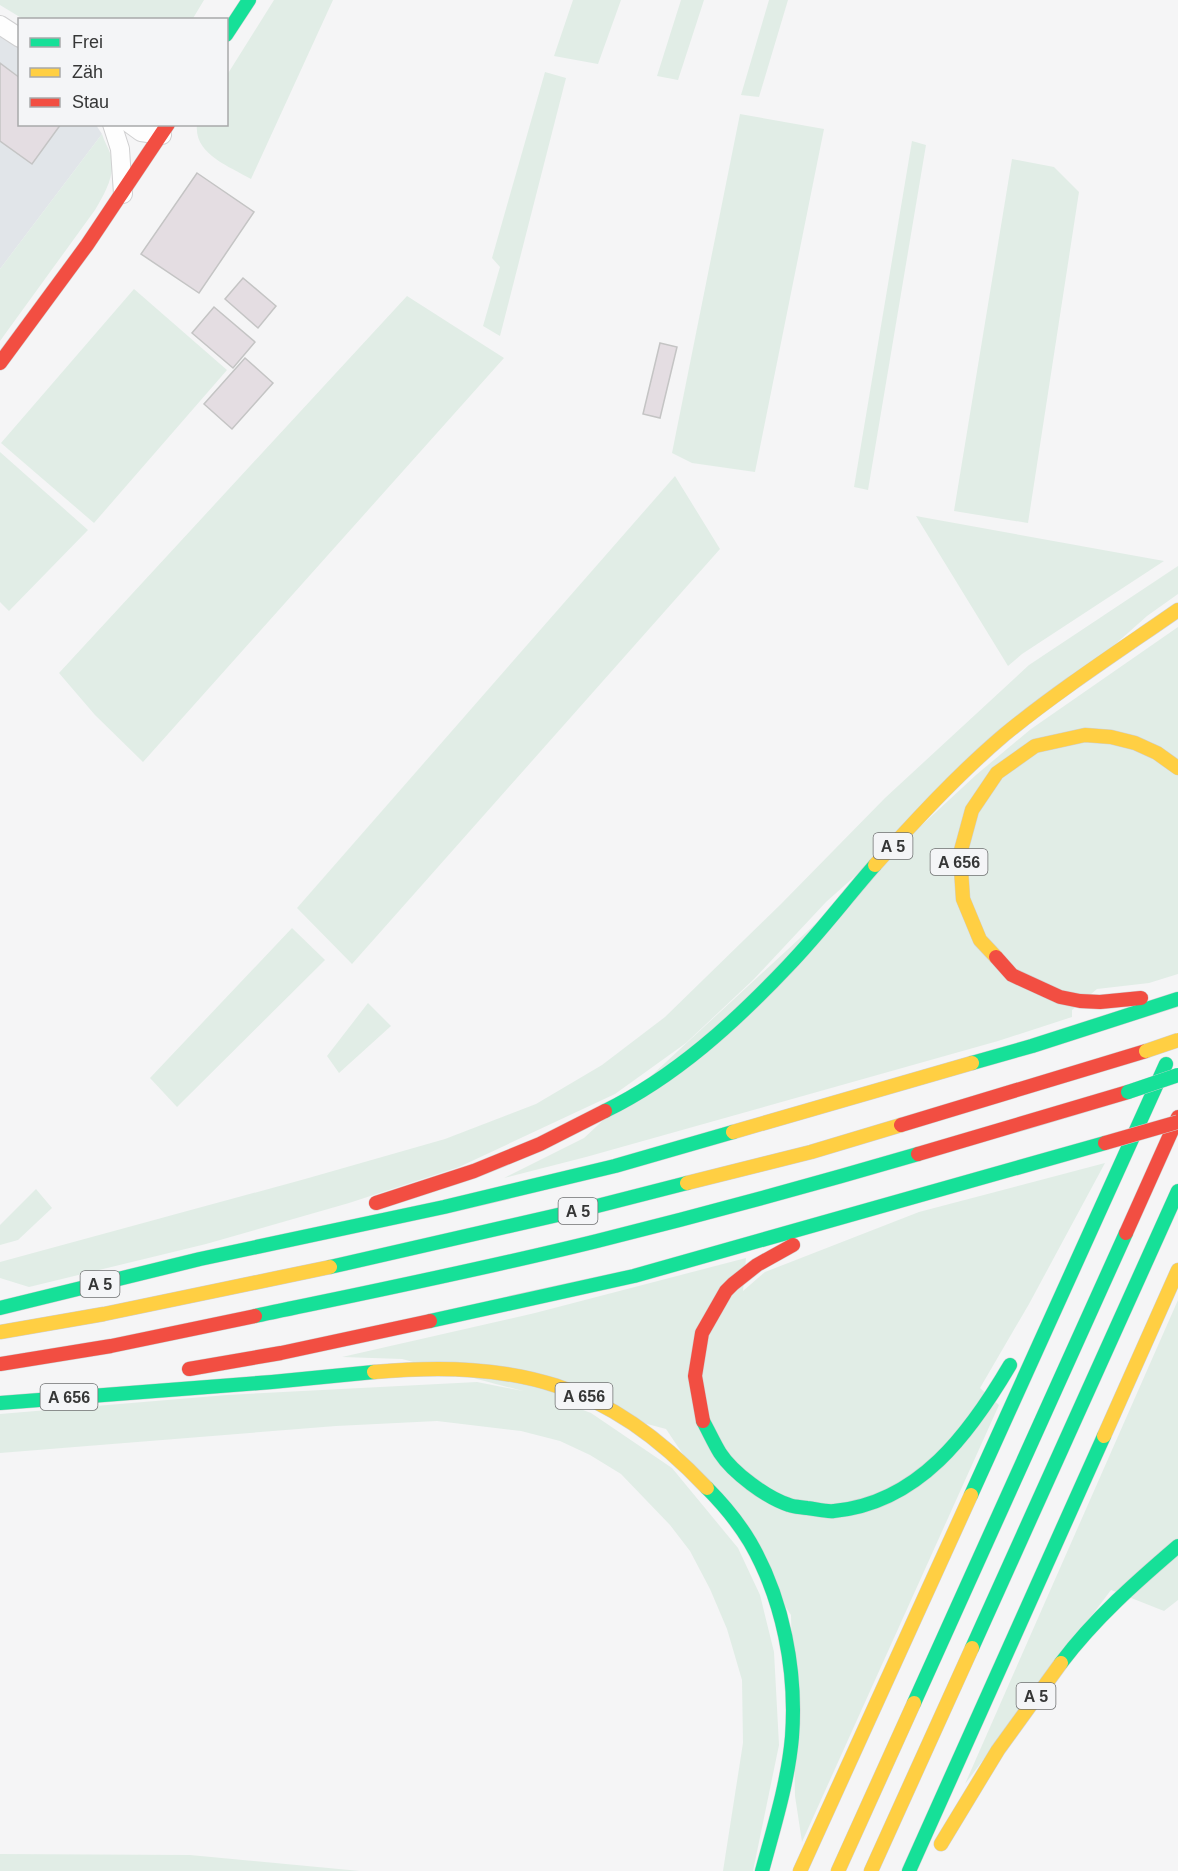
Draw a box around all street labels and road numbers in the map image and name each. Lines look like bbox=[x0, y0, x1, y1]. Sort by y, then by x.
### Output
road number: A 5 bbox=[874, 833, 912, 859]
road number: A 656 bbox=[930, 849, 988, 875]
road number: A 5 bbox=[558, 1198, 598, 1224]
road number: A 5 bbox=[80, 1271, 120, 1297]
road number: A 656 bbox=[556, 1383, 612, 1409]
road number: A 656 bbox=[40, 1384, 98, 1410]
road number: A 5 bbox=[1016, 1683, 1056, 1709]

